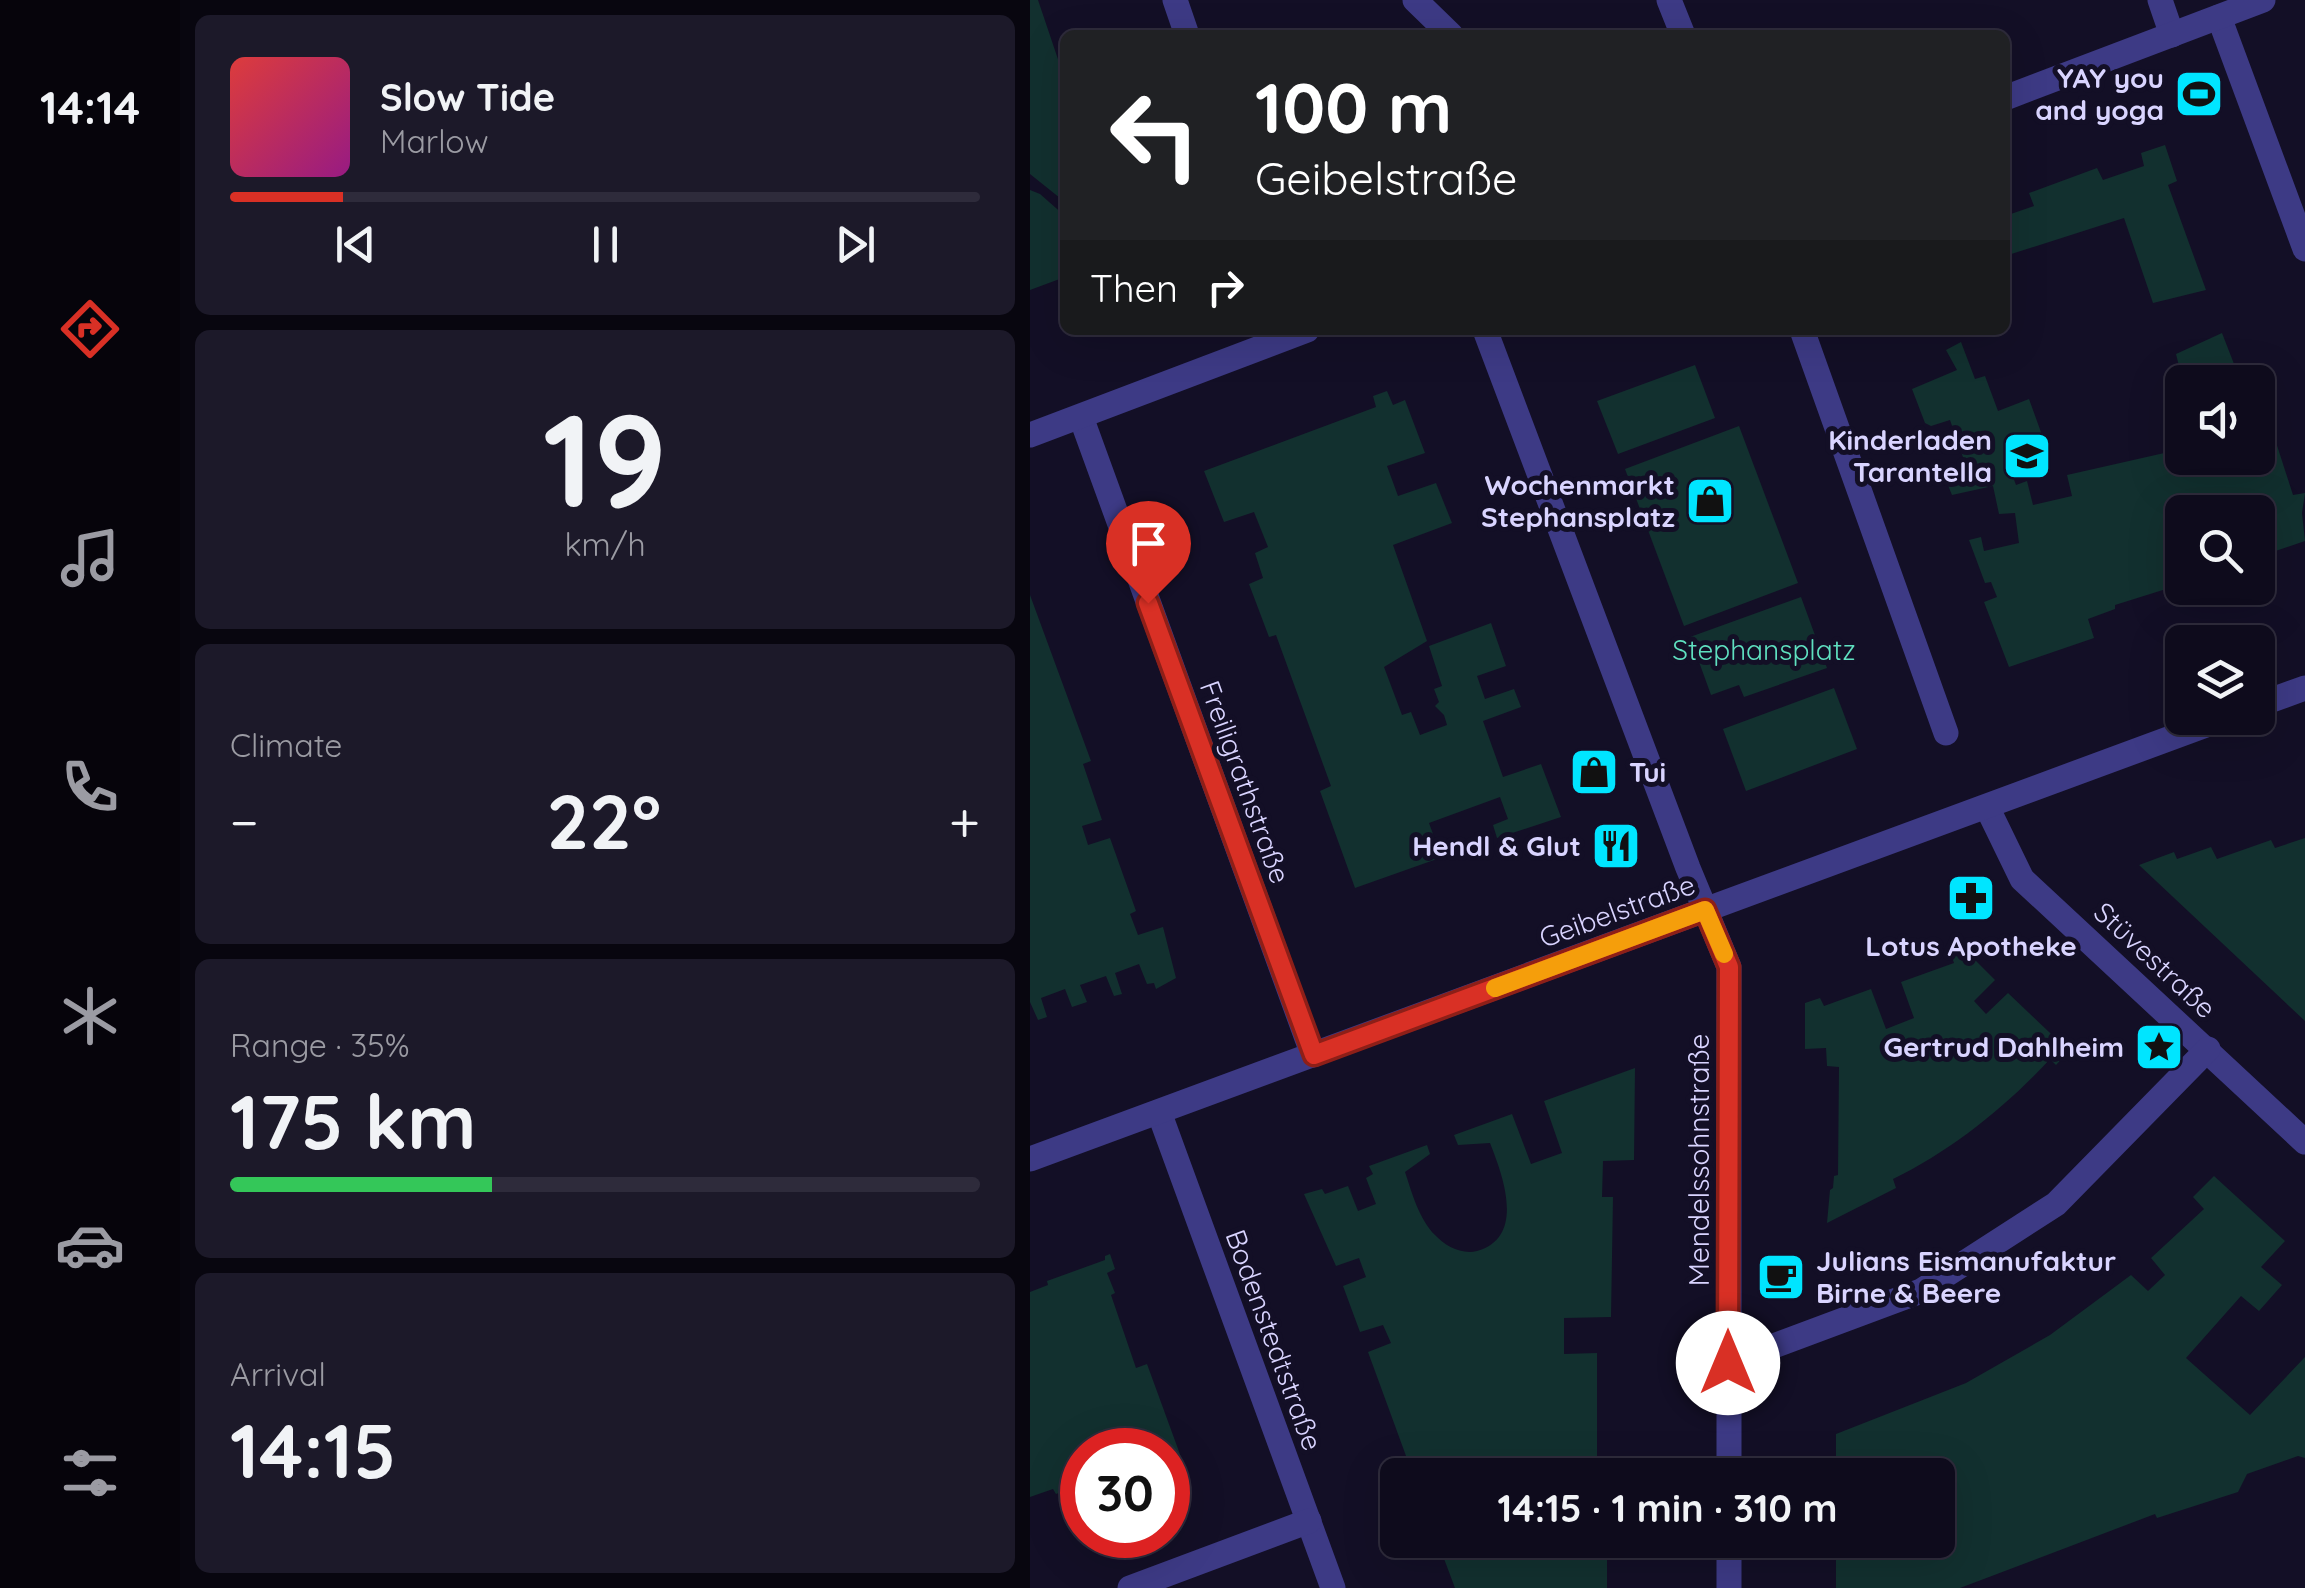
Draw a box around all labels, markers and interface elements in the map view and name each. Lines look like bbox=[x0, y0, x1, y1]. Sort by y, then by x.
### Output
place label: YAY you and yoga bbox=[2035, 60, 2164, 127]
text: 100 m bbox=[1255, 63, 1452, 151]
sports icon: YAY you and yoga bbox=[2173, 68, 2225, 120]
icon: left bbox=[1090, 70, 1220, 200]
text: Slow Tide bbox=[380, 73, 555, 121]
text: 14:14 bbox=[40, 79, 140, 135]
text: Marlow bbox=[380, 121, 489, 161]
text: Geibelstraße bbox=[1255, 150, 1518, 206]
icon: previous bbox=[328, 217, 383, 272]
icon: pause bbox=[578, 217, 633, 272]
icon: next bbox=[828, 217, 883, 272]
icon: right bbox=[1198, 260, 1253, 315]
text: Then bbox=[1090, 264, 1178, 312]
icon: directions bbox=[55, 294, 125, 364]
map controls bbox=[2165, 365, 2275, 735]
button: sound bbox=[2165, 365, 2275, 475]
text: 19 bbox=[543, 377, 667, 540]
place label: Kinderladen Tarantella bbox=[1828, 422, 1992, 489]
school or university icon: Kinderladen Tarantella bbox=[2001, 430, 2053, 482]
place label: Wochenmarkt Stephansplatz bbox=[1481, 467, 1675, 534]
shop icon: Wochenmarkt Stephansplatz bbox=[1684, 475, 1736, 527]
button: search bbox=[2165, 495, 2275, 605]
pin bbox=[1106, 501, 1191, 604]
icon: arrive bbox=[1121, 516, 1176, 571]
icon: music bbox=[55, 523, 125, 593]
text: km/h bbox=[564, 524, 646, 564]
button: layers bbox=[2165, 625, 2275, 735]
park label: Stephansplatz bbox=[1672, 632, 1856, 667]
street label: Freiligrathstraße bbox=[1193, 676, 1298, 888]
text: Climate bbox=[230, 725, 342, 765]
shop icon: Tui bbox=[1568, 746, 1620, 798]
icon: phone bbox=[55, 752, 125, 822]
place label: Tui bbox=[1629, 754, 1666, 789]
text: 22° bbox=[546, 774, 661, 868]
text: − bbox=[230, 787, 259, 856]
text: + bbox=[949, 787, 980, 856]
restaurant icon: Hendl & Glut bbox=[1590, 820, 1642, 872]
place label: Hendl & Glut bbox=[1412, 828, 1581, 863]
street label: Geibelstraße bbox=[1534, 866, 1700, 955]
pharmacy icon: Lotus Apotheke bbox=[1945, 872, 1997, 924]
street label: Stüvestraße bbox=[2087, 894, 2224, 1025]
place label: Lotus Apotheke bbox=[1865, 928, 2077, 963]
icon: climate bbox=[55, 981, 125, 1051]
place icon: Gertrud Dahlheim bbox=[2133, 1021, 2185, 1073]
text: Range · 35% bbox=[230, 1025, 410, 1065]
place label: Gertrud Dahlheim bbox=[1883, 1029, 2124, 1064]
street label: Mendelssohnstraße bbox=[1681, 1034, 1716, 1286]
text: 175 km bbox=[230, 1074, 476, 1168]
icon: car bbox=[55, 1210, 125, 1280]
street label: Bodenstedtstraße bbox=[1218, 1225, 1331, 1455]
place label: Julians Eismanufaktur Birne & Beere bbox=[1816, 1243, 2116, 1310]
cafe icon: Julians Eismanufaktur Birne & Beere bbox=[1755, 1251, 1807, 1303]
position arrow bbox=[1676, 1311, 1780, 1415]
text: Arrival bbox=[230, 1354, 326, 1394]
text: 14:15 bbox=[230, 1403, 396, 1497]
speed limit sign: 30 bbox=[1060, 1428, 1190, 1558]
icon: filters bbox=[55, 1438, 125, 1508]
text: 14:15 · 1 min · 310 m bbox=[1498, 1484, 1837, 1532]

